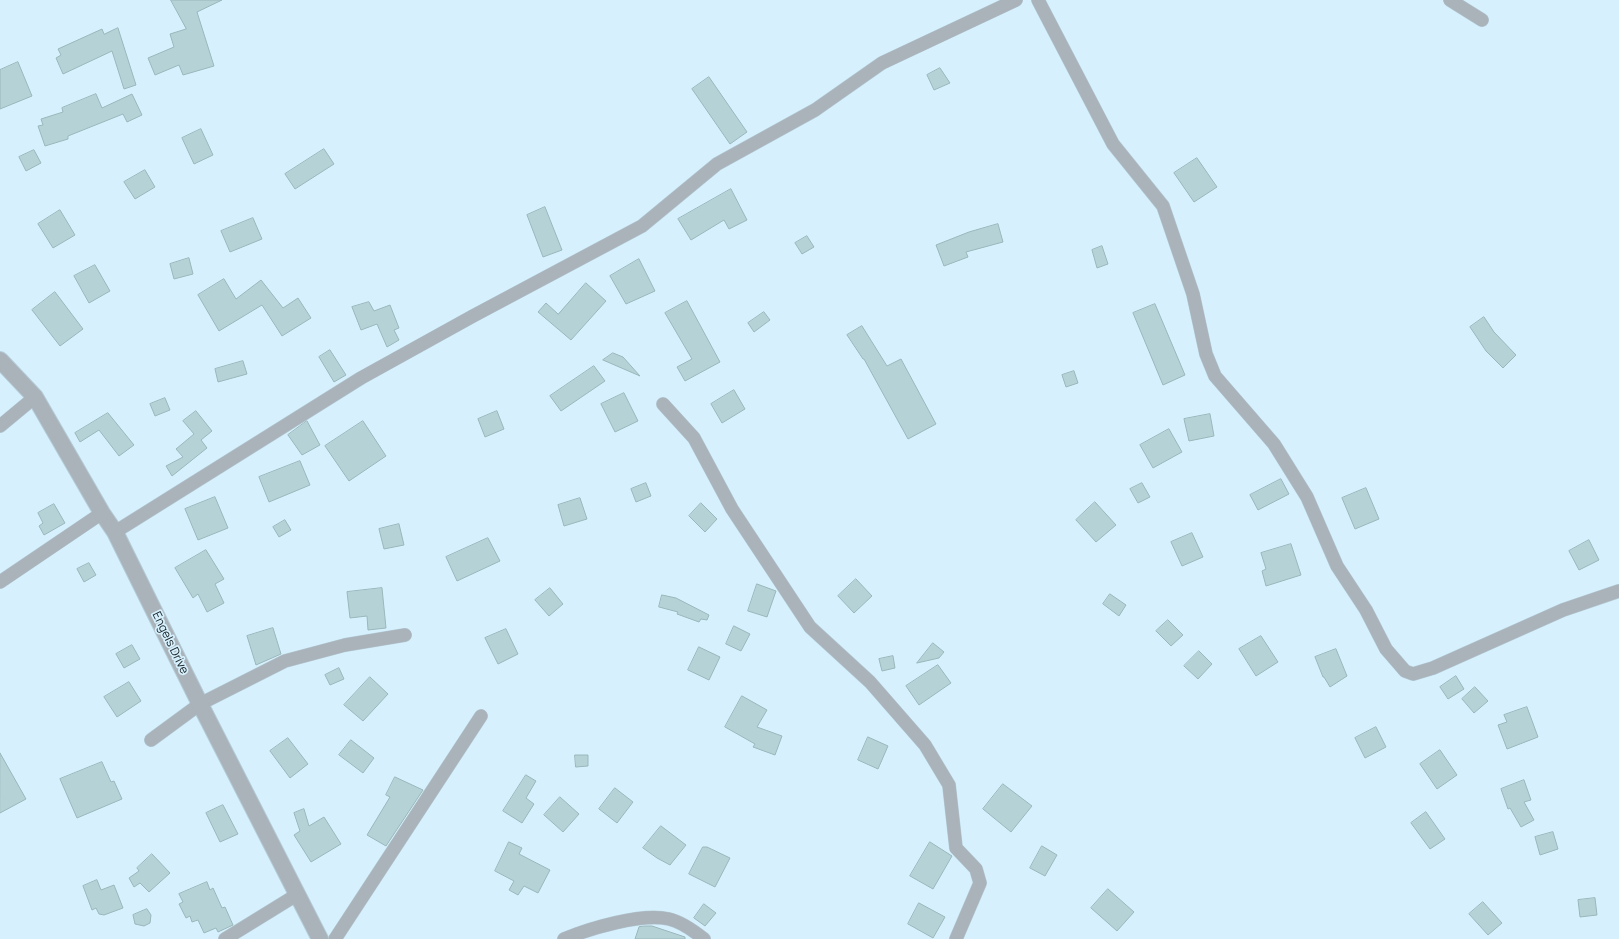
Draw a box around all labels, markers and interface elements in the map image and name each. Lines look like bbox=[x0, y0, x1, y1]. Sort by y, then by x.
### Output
street label: Engels Drive bbox=[149, 609, 191, 677]

